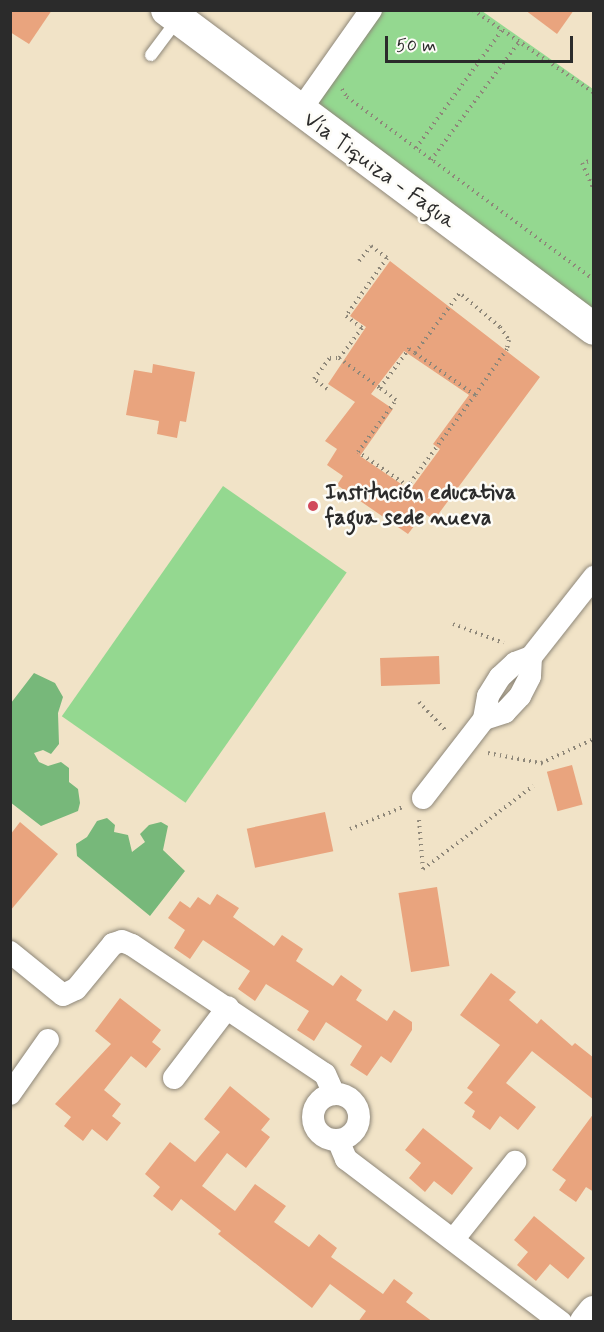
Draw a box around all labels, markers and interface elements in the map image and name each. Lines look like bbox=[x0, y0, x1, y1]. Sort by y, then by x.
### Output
scale bar bbox=[388, 24, 576, 62]
text: 50 m bbox=[396, 34, 436, 58]
street label: Vía Tiquiza - Fagua bbox=[300, 109, 458, 233]
place label: Institución educativa fagua sede nueva bbox=[325, 480, 516, 532]
marker: Institución educativa fagua sede nueva bbox=[306, 499, 320, 513]

